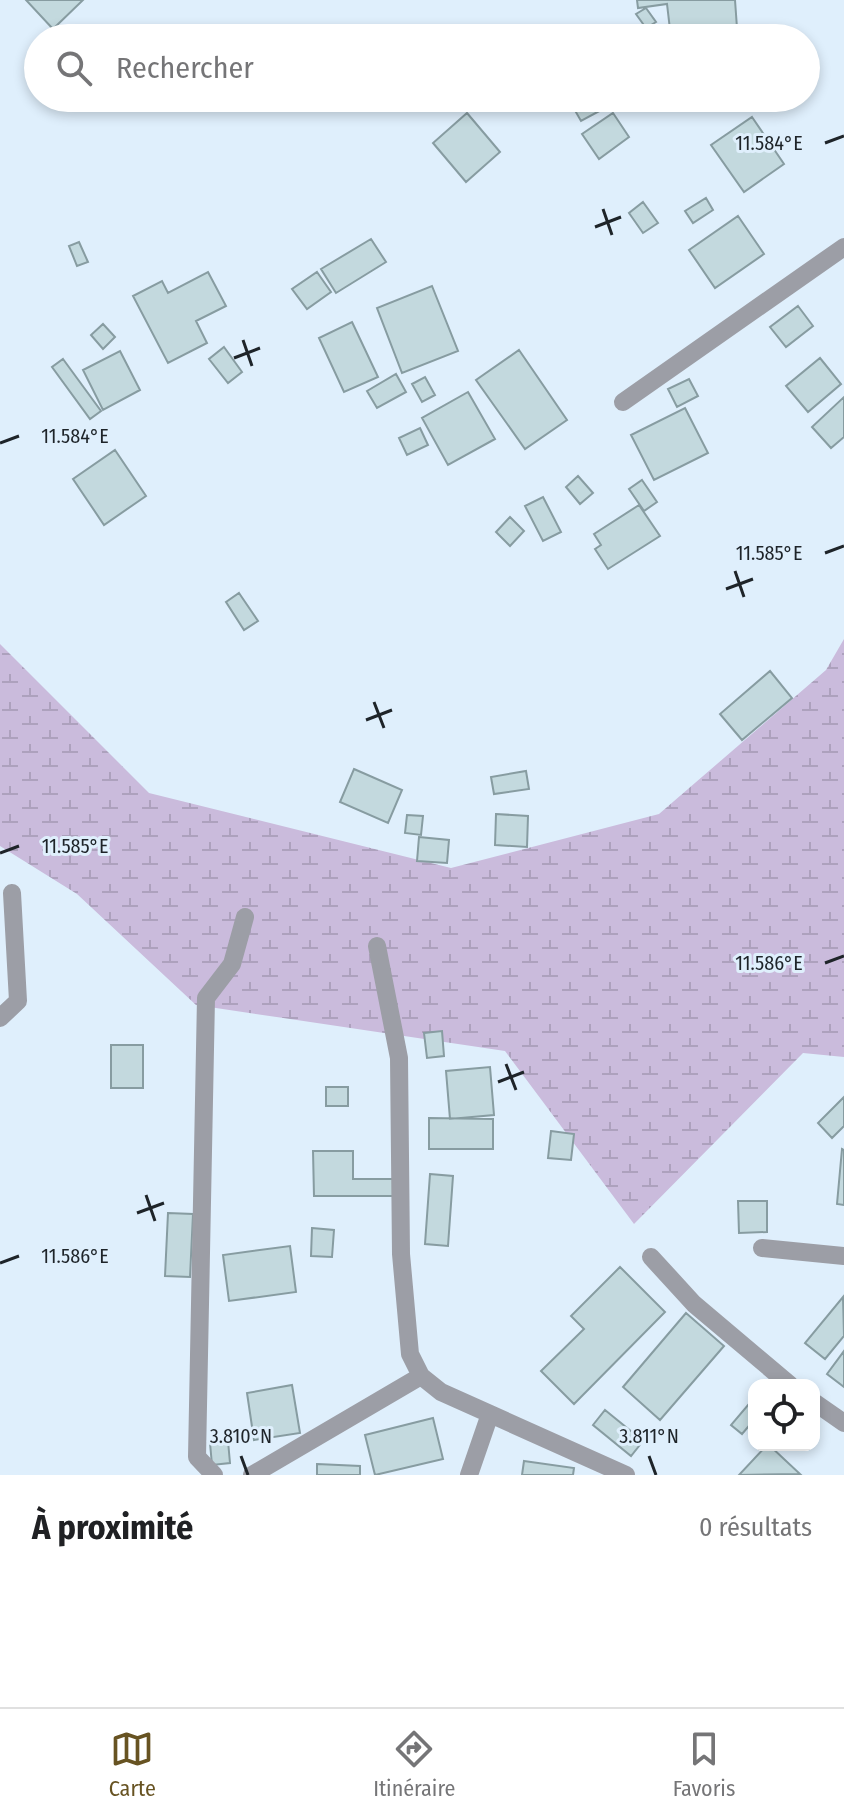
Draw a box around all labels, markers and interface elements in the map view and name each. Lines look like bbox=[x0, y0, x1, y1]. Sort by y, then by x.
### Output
search box bbox=[24, 24, 820, 112]
icon: search bbox=[52, 46, 96, 90]
text: Rechercher bbox=[116, 50, 254, 86]
text: 11.584°E bbox=[735, 131, 803, 155]
text: 11.584°E bbox=[41, 424, 109, 448]
text: 11.585°E bbox=[736, 541, 802, 565]
text: 11.585°E bbox=[42, 834, 108, 858]
text: 11.586°E bbox=[735, 951, 803, 975]
text: 11.586°E bbox=[41, 1244, 109, 1268]
map controls bbox=[748, 1379, 820, 1451]
button: locate bbox=[748, 1379, 820, 1451]
text: 3.810°N bbox=[210, 1424, 272, 1448]
text: 3.811°N bbox=[619, 1424, 679, 1448]
text: À proximité bbox=[32, 1507, 193, 1548]
text: 0 résultats bbox=[699, 1512, 812, 1543]
tab: Carte bbox=[109, 1727, 156, 1802]
tab: Itinéraire bbox=[373, 1727, 455, 1802]
tab: Favoris bbox=[673, 1727, 735, 1802]

